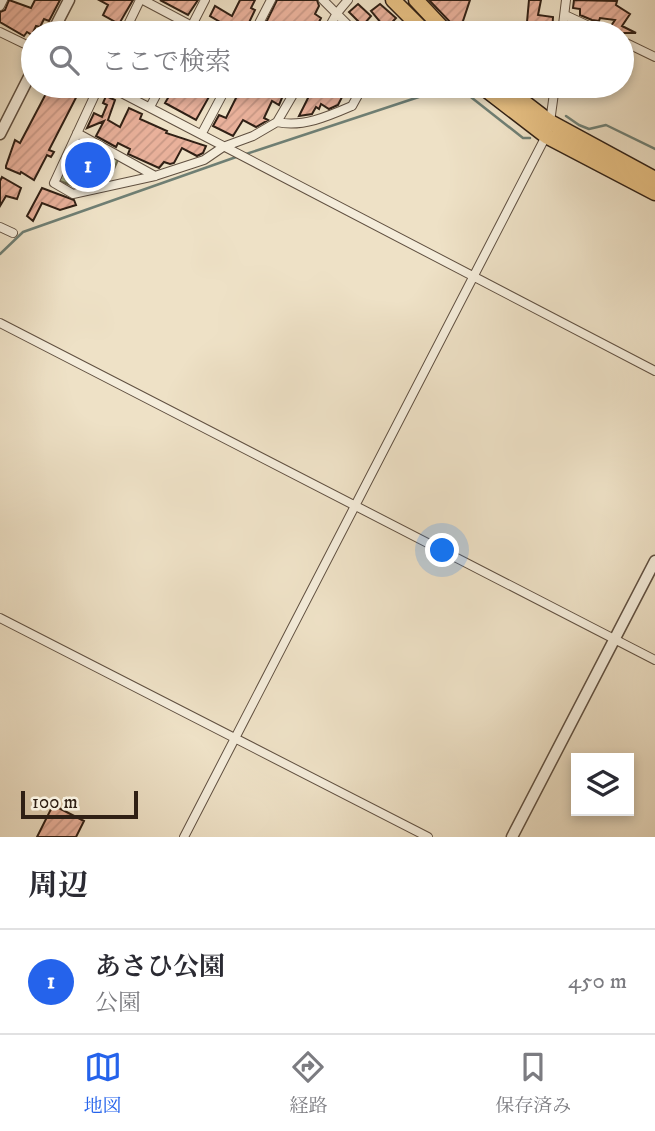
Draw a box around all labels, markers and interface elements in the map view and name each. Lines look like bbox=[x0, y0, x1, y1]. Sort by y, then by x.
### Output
search box bbox=[21, 21, 634, 98]
icon: search bbox=[45, 41, 83, 79]
text: ここで検索 bbox=[101, 46, 231, 79]
pin: 1 bbox=[65, 139, 111, 191]
your location bbox=[425, 533, 459, 567]
map controls bbox=[571, 753, 634, 816]
button: layers bbox=[571, 753, 634, 816]
scale bar bbox=[21, 788, 138, 820]
text: 100 m bbox=[32, 791, 78, 814]
text: 周辺 bbox=[28, 868, 88, 905]
text: あさひ公園 bbox=[95, 951, 225, 984]
text: 1 bbox=[47, 967, 55, 996]
text: 450 m bbox=[568, 967, 627, 996]
text: 公園 bbox=[95, 989, 141, 1018]
tab: 地図 bbox=[84, 1048, 122, 1118]
tab: 経路 bbox=[289, 1048, 327, 1118]
tab: 保存済み bbox=[495, 1048, 571, 1118]

